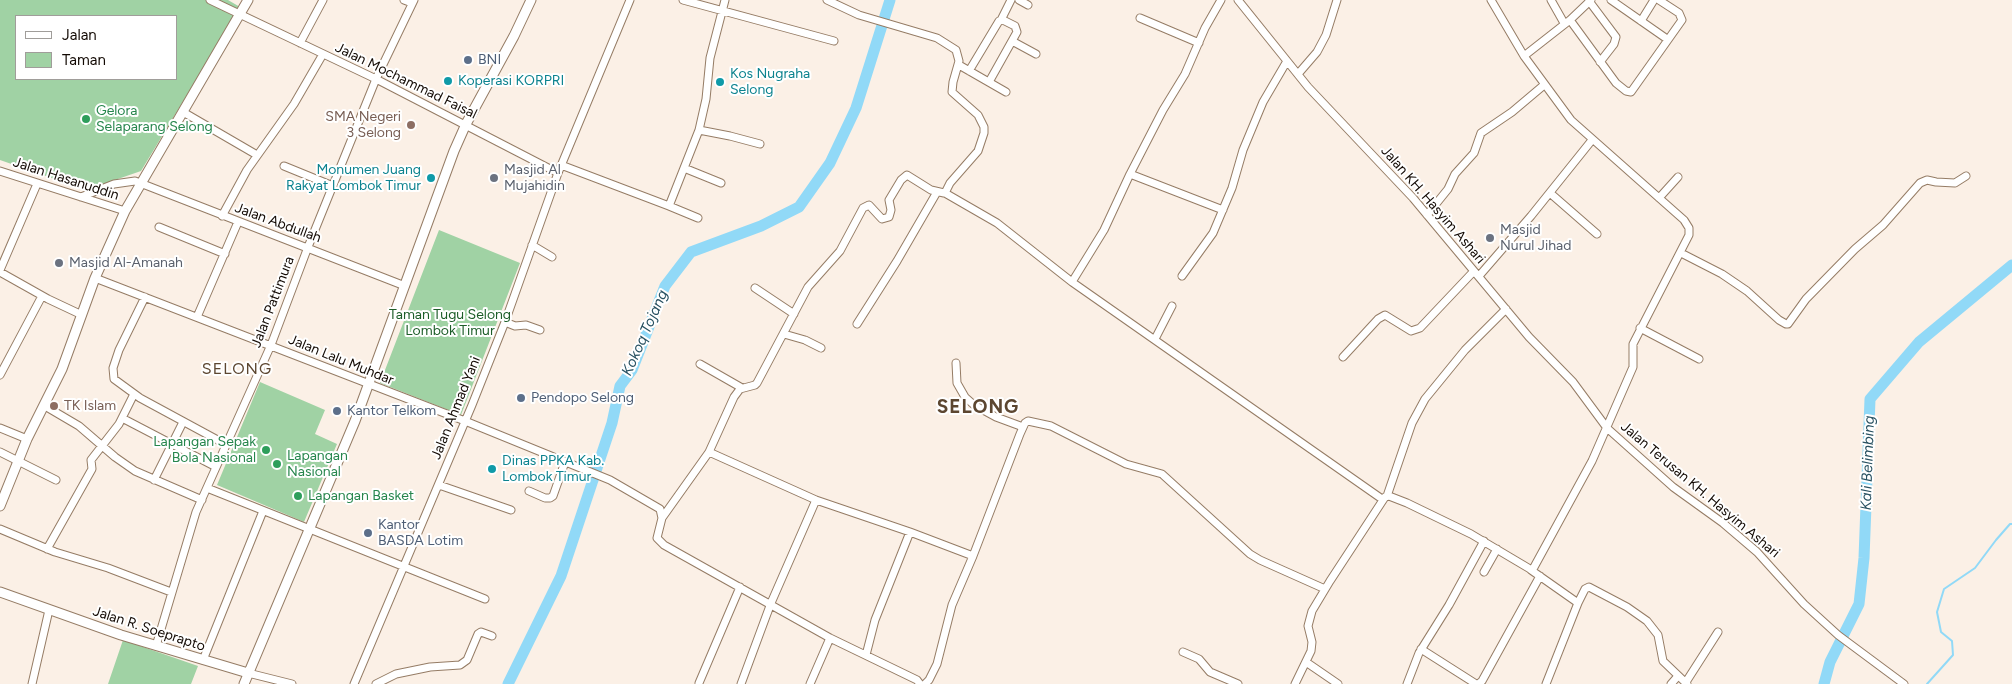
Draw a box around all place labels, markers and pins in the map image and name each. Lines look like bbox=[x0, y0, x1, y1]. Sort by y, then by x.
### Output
place label: BNI bbox=[478, 52, 501, 68]
marker: BNI bbox=[462, 54, 474, 66]
place label: Kos Nugraha Selong bbox=[730, 66, 810, 98]
place label: Koperasi KORPRI bbox=[458, 73, 564, 89]
marker: Koperasi KORPRI bbox=[442, 75, 454, 87]
marker: Kos Nugraha Selong bbox=[714, 76, 726, 88]
place label: Gelora Selaparang Selong bbox=[96, 103, 213, 136]
place label: SMA Negeri 3 Selong bbox=[325, 109, 401, 142]
marker: Gelora Selaparang Selong bbox=[80, 113, 92, 125]
marker: SMA Negeri 3 Selong bbox=[405, 119, 417, 131]
place label: Monumen Juang Rakyat Lombok Timur bbox=[286, 162, 421, 194]
place label: Masjid Al Mujahidin bbox=[504, 162, 565, 194]
marker: Monumen Juang Rakyat Lombok Timur bbox=[425, 172, 437, 184]
marker: Masjid Al Mujahidin bbox=[488, 172, 500, 184]
place label: Masjid Nurul Jihad bbox=[1500, 222, 1571, 254]
marker: Masjid Nurul Jihad bbox=[1484, 232, 1496, 244]
place label: Masjid Al-Amanah bbox=[69, 255, 183, 271]
marker: Masjid Al-Amanah bbox=[53, 257, 65, 269]
place label: Pendopo Selong bbox=[531, 390, 634, 406]
marker: Pendopo Selong bbox=[515, 392, 527, 404]
place label: TK Islam bbox=[64, 398, 116, 414]
marker: TK Islam bbox=[48, 400, 60, 412]
place label: Kantor Telkom bbox=[347, 403, 436, 419]
marker: Kantor Telkom bbox=[331, 405, 343, 417]
place label: Lapangan Sepak Bola Nasional bbox=[153, 434, 256, 467]
marker: Lapangan Sepak Bola Nasional bbox=[260, 444, 272, 456]
place label: Lapangan Nasional bbox=[287, 448, 348, 481]
place label: Dinas PPKA Kab. Lombok Timur bbox=[502, 453, 604, 486]
marker: Lapangan Nasional bbox=[271, 458, 283, 470]
marker: Dinas PPKA Kab. Lombok Timur bbox=[486, 463, 498, 475]
place label: Lapangan Basket bbox=[308, 488, 414, 504]
marker: Lapangan Basket bbox=[292, 490, 304, 502]
place label: Kantor BASDA Lotim bbox=[378, 517, 463, 550]
marker: Kantor BASDA Lotim bbox=[362, 527, 374, 539]

